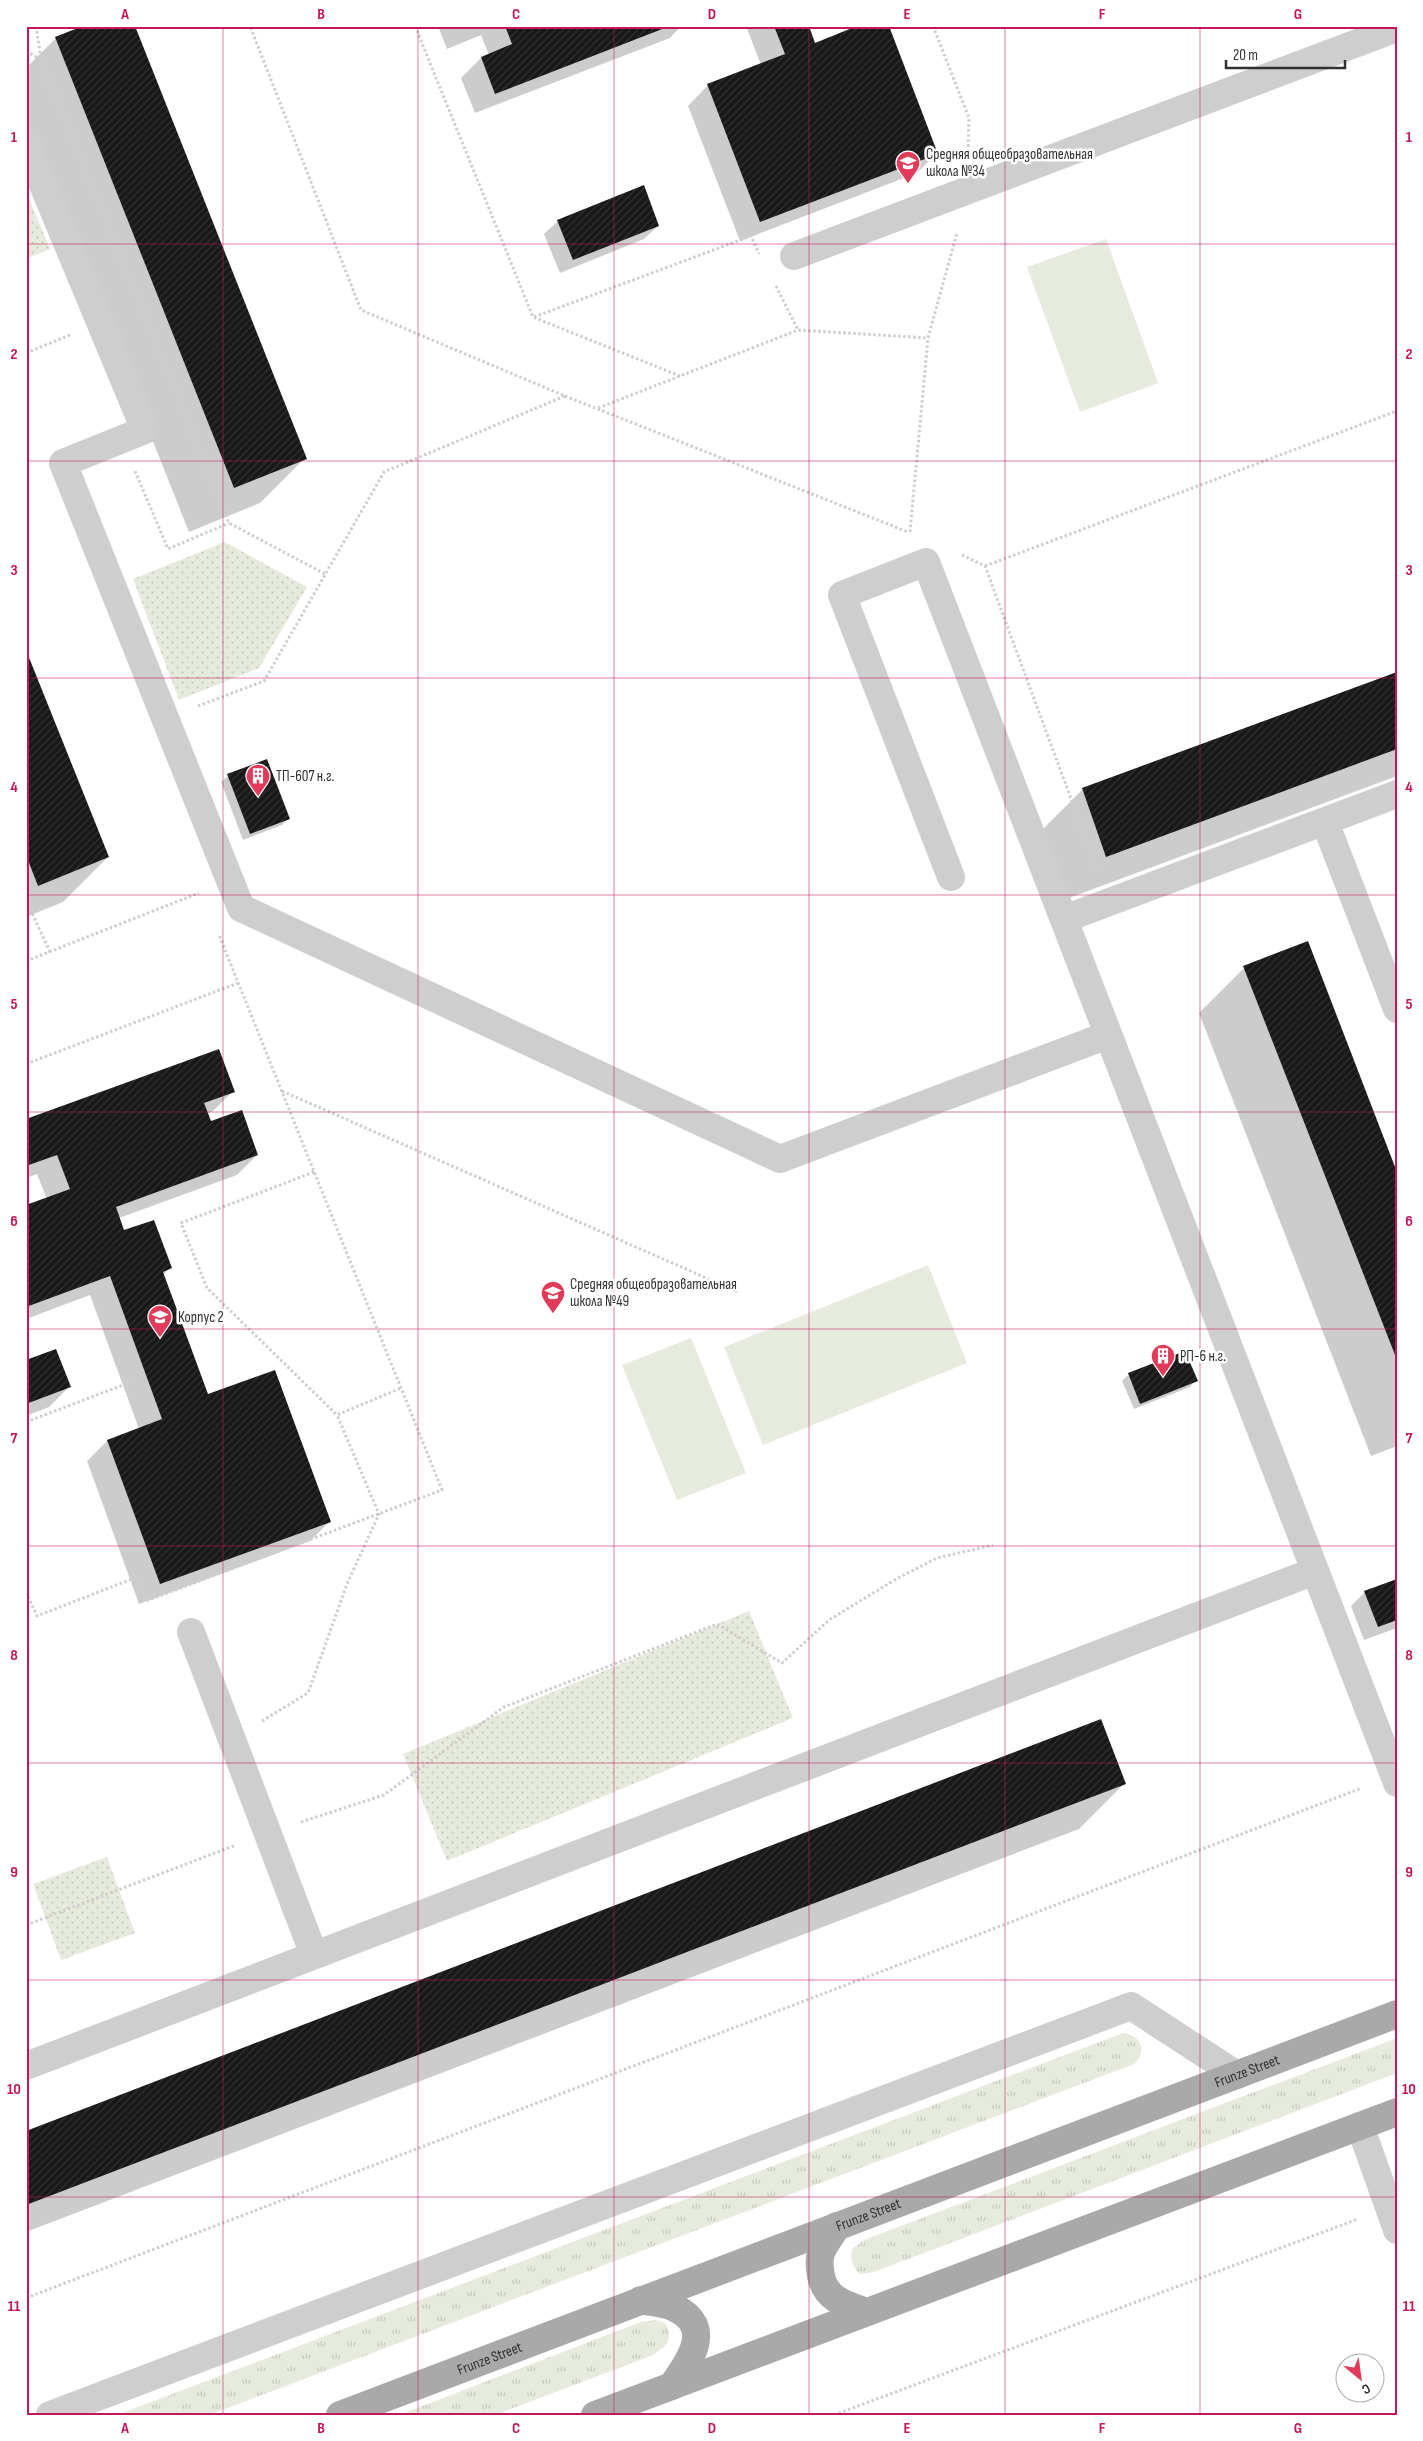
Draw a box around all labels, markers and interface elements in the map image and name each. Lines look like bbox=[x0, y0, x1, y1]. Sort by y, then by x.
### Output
text: A bbox=[120, 5, 129, 24]
text: B bbox=[317, 5, 325, 24]
text: C bbox=[512, 5, 520, 24]
text: D bbox=[708, 5, 716, 24]
text: E bbox=[904, 5, 911, 24]
text: F bbox=[1099, 5, 1106, 24]
text: G bbox=[1294, 5, 1302, 24]
scale bar bbox=[1226, 38, 1344, 70]
text: 20 m bbox=[1233, 46, 1258, 65]
text: 1 bbox=[11, 128, 18, 147]
text: 1 bbox=[1406, 128, 1413, 147]
place label: Средняя общеобразовательная школа №34 bbox=[926, 145, 1093, 181]
school or university icon: Средняя общеобразовательная школа №34 bbox=[895, 150, 921, 184]
text: 2 bbox=[10, 345, 18, 364]
text: 2 bbox=[1405, 345, 1413, 364]
text: 3 bbox=[10, 561, 18, 580]
text: 3 bbox=[1405, 561, 1413, 580]
building icon: ТП-607 н.г. bbox=[245, 763, 271, 797]
place label: ТП-607 н.г. bbox=[276, 767, 334, 786]
text: 4 bbox=[10, 778, 18, 797]
text: 4 bbox=[1405, 778, 1413, 797]
text: 5 bbox=[10, 995, 18, 1014]
text: 5 bbox=[1405, 995, 1413, 1014]
text: 6 bbox=[10, 1212, 18, 1231]
text: 6 bbox=[1405, 1212, 1413, 1231]
place label: Средняя общеобразовательная школа №49 bbox=[570, 1275, 737, 1311]
school or university icon: Средняя общеобразовательная школа №49 bbox=[540, 1280, 566, 1314]
school or university icon: Корпус 2 bbox=[147, 1304, 173, 1338]
place label: Корпус 2 bbox=[178, 1308, 224, 1327]
building icon: РП-6 н.г. bbox=[1150, 1343, 1176, 1377]
place label: РП-6 н.г. bbox=[1180, 1347, 1226, 1366]
text: 7 bbox=[11, 1429, 18, 1448]
text: 7 bbox=[1406, 1429, 1413, 1448]
text: 8 bbox=[10, 1646, 18, 1665]
text: 8 bbox=[1405, 1646, 1413, 1665]
text: 9 bbox=[10, 1863, 18, 1882]
text: 9 bbox=[1405, 1863, 1413, 1882]
street label: Frunze Street bbox=[1212, 2050, 1283, 2092]
text: 10 bbox=[7, 2080, 21, 2099]
text: 10 bbox=[1402, 2080, 1416, 2099]
street label: Frunze Street bbox=[833, 2194, 904, 2236]
text: 11 bbox=[8, 2297, 21, 2316]
text: 11 bbox=[1403, 2297, 1416, 2316]
street label: Frunze Street bbox=[455, 2338, 525, 2380]
north arrow bbox=[1336, 2354, 1386, 2404]
text: С bbox=[1359, 2380, 1373, 2398]
text: A bbox=[120, 2419, 129, 2438]
text: B bbox=[317, 2419, 325, 2438]
text: C bbox=[512, 2419, 520, 2438]
text: D bbox=[708, 2419, 716, 2438]
text: E bbox=[904, 2419, 911, 2438]
text: F bbox=[1099, 2419, 1106, 2438]
text: G bbox=[1294, 2419, 1302, 2438]

